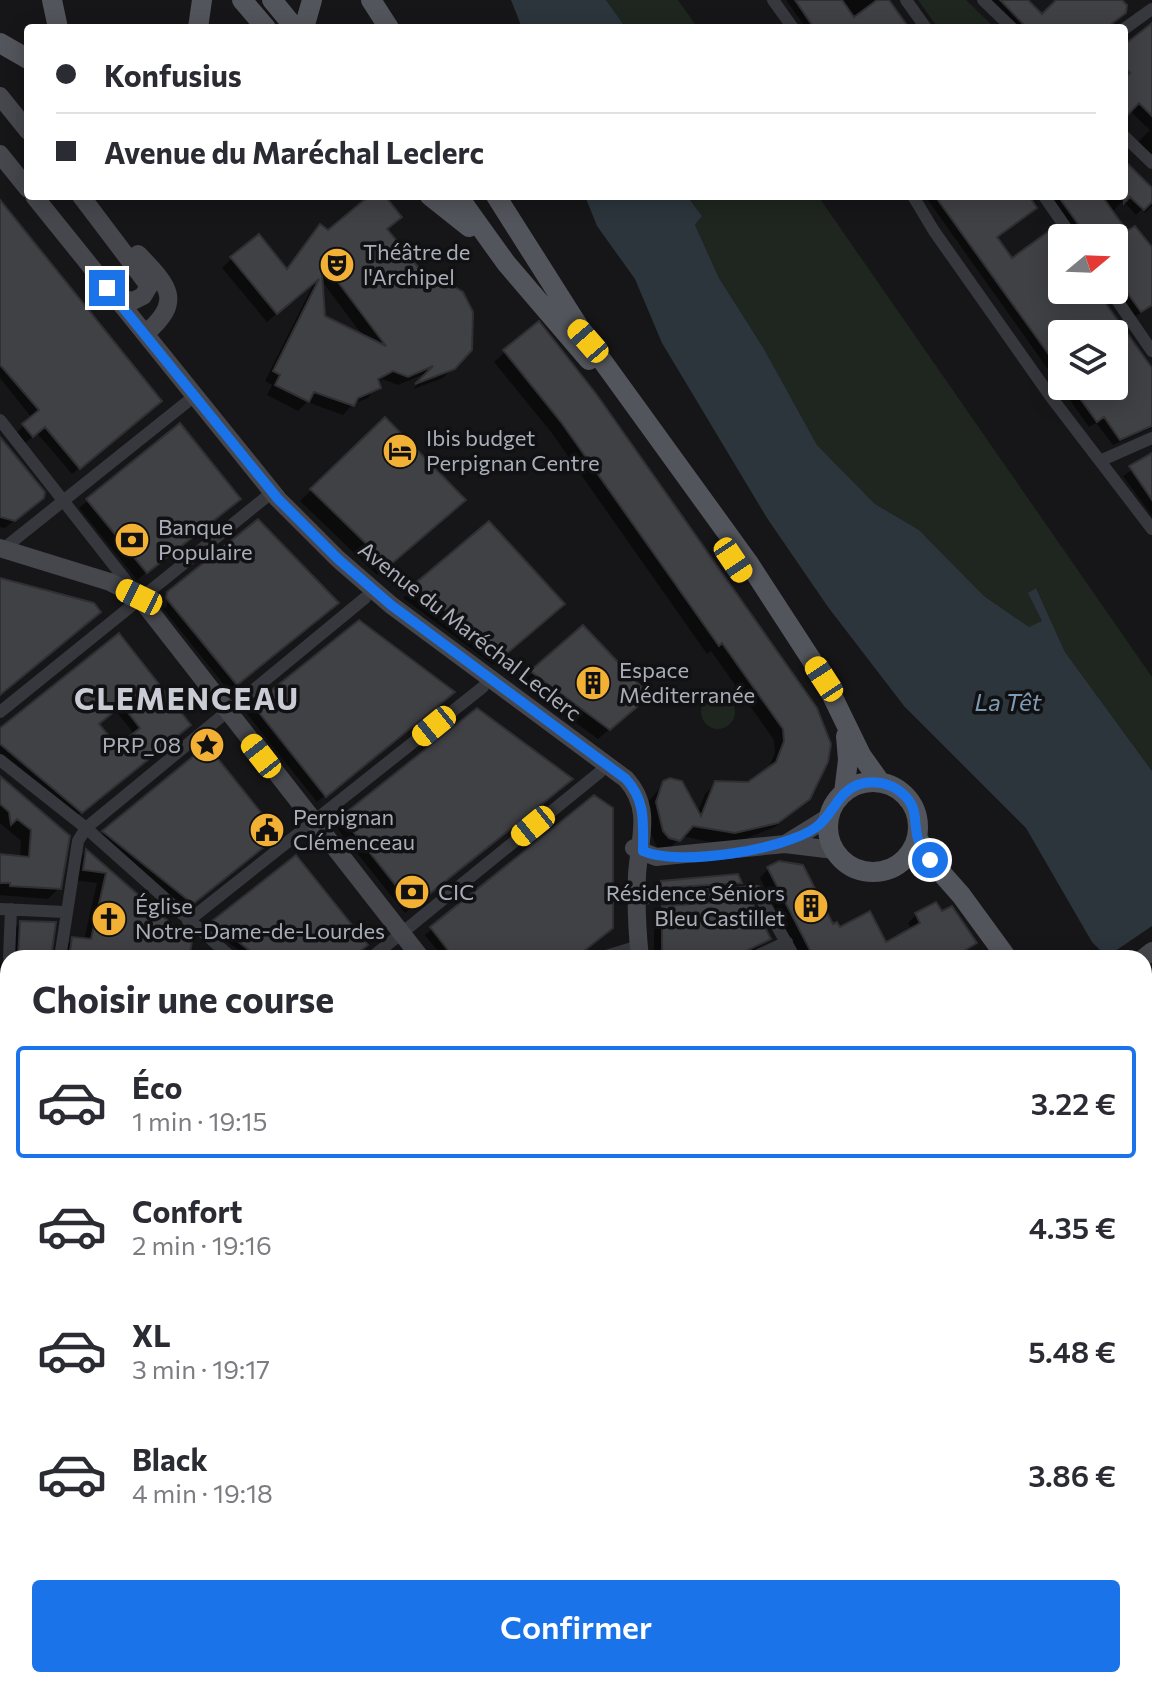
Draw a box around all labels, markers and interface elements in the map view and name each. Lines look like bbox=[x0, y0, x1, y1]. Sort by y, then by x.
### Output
text: Konfusius bbox=[104, 56, 242, 93]
text: Avenue du Maréchal Leclerc bbox=[104, 133, 484, 170]
north arrow bbox=[1048, 224, 1128, 304]
map controls bbox=[1048, 224, 1128, 400]
place label: Théâtre de l'Archipel bbox=[363, 238, 470, 290]
theatre icon: Théâtre de l'Archipel bbox=[318, 246, 356, 284]
route end bbox=[89, 270, 125, 306]
car bbox=[563, 315, 613, 367]
button: layers bbox=[1048, 320, 1128, 400]
place label: Ibis budget Perpignan Centre bbox=[426, 424, 600, 476]
hotel icon: Ibis budget Perpignan Centre bbox=[381, 432, 419, 470]
place label: Banque Populaire bbox=[158, 513, 253, 565]
bank icon: Banque Populaire bbox=[113, 521, 151, 559]
car bbox=[710, 533, 756, 587]
street label: Avenue du Maréchal Leclerc bbox=[353, 535, 587, 726]
car bbox=[112, 576, 166, 618]
car bbox=[801, 652, 847, 706]
place label: Espace Méditerranée bbox=[619, 656, 755, 708]
building icon: Espace Méditerranée bbox=[574, 664, 612, 702]
district label: CLEMENCEAU bbox=[74, 679, 300, 716]
water label: La Têt bbox=[975, 687, 1043, 716]
car bbox=[408, 702, 460, 750]
place icon: PRP_08 bbox=[188, 726, 226, 764]
car bbox=[237, 730, 285, 782]
place label: PRP_08 bbox=[102, 731, 181, 758]
car bbox=[507, 802, 559, 850]
place label: Perpignan Clémenceau bbox=[293, 803, 415, 855]
public building icon: Perpignan Clémenceau bbox=[248, 811, 286, 849]
route start bbox=[912, 842, 948, 878]
bank icon: CIC bbox=[393, 873, 431, 911]
place label: CIC bbox=[438, 878, 474, 905]
place label: Résidence Séniors Bleu Castillet bbox=[606, 879, 785, 931]
building icon: Résidence Séniors Bleu Castillet bbox=[792, 887, 830, 925]
place label: Église Notre-Dame-de-Lourdes bbox=[135, 892, 385, 944]
church icon: Église Notre-Dame-de-Lourdes bbox=[90, 900, 128, 938]
text: Choisir une course bbox=[32, 976, 334, 1020]
icon: car bbox=[36, 1066, 108, 1138]
text: Éco bbox=[132, 1068, 182, 1105]
text: 3.22 € bbox=[1031, 1084, 1116, 1121]
text: 1 min · 19:15 bbox=[132, 1105, 268, 1136]
icon: car bbox=[36, 1190, 108, 1262]
text: Confort bbox=[132, 1192, 243, 1229]
text: 4.35 € bbox=[1029, 1208, 1116, 1245]
text: 2 min · 19:16 bbox=[132, 1229, 272, 1260]
icon: car bbox=[36, 1314, 108, 1386]
text: XL bbox=[132, 1316, 171, 1353]
text: 5.48 € bbox=[1028, 1332, 1116, 1369]
text: 3 min · 19:17 bbox=[132, 1353, 270, 1384]
icon: car bbox=[36, 1438, 108, 1510]
text: Black bbox=[132, 1440, 208, 1477]
text: 3.86 € bbox=[1028, 1456, 1116, 1493]
text: 4 min · 19:18 bbox=[132, 1477, 273, 1508]
button: Confirmer bbox=[32, 1580, 1120, 1672]

